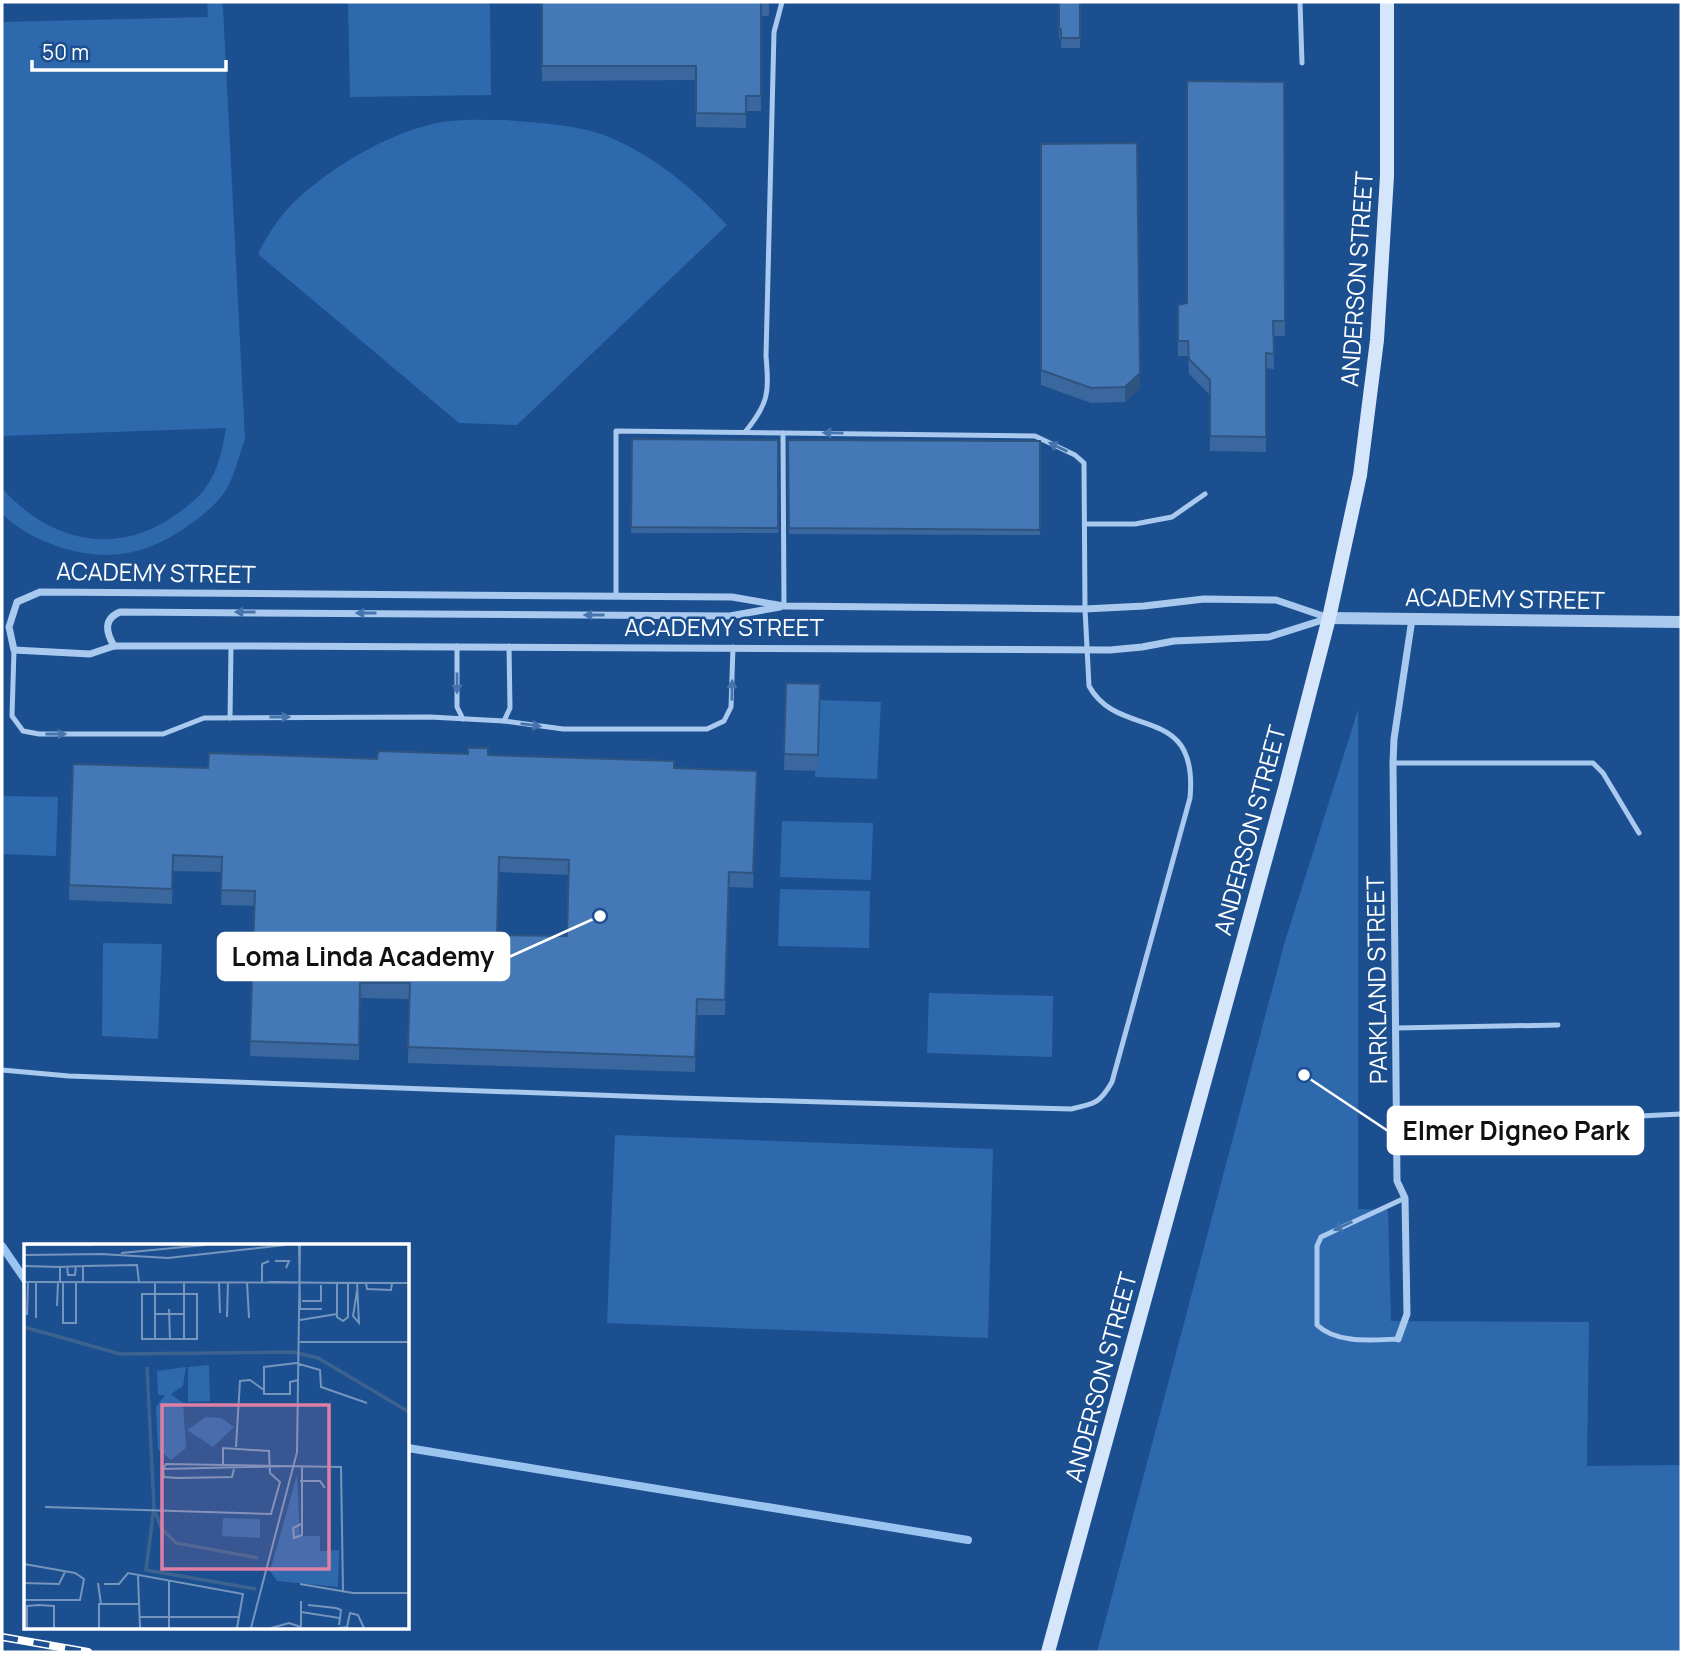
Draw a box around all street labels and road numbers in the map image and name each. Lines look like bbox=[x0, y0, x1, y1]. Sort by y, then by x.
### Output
street label: ANDERSON STREET bbox=[1332, 169, 1380, 388]
street label: ACADEMY STREET bbox=[56, 554, 257, 590]
street label: ACADEMY STREET bbox=[1405, 580, 1606, 616]
street label: ACADEMY STREET bbox=[624, 610, 825, 643]
street label: ANDERSON STREET bbox=[1205, 721, 1293, 939]
street label: PARKLAND STREET bbox=[1358, 875, 1394, 1085]
street label: ANDERSON STREET bbox=[1056, 1268, 1144, 1486]

